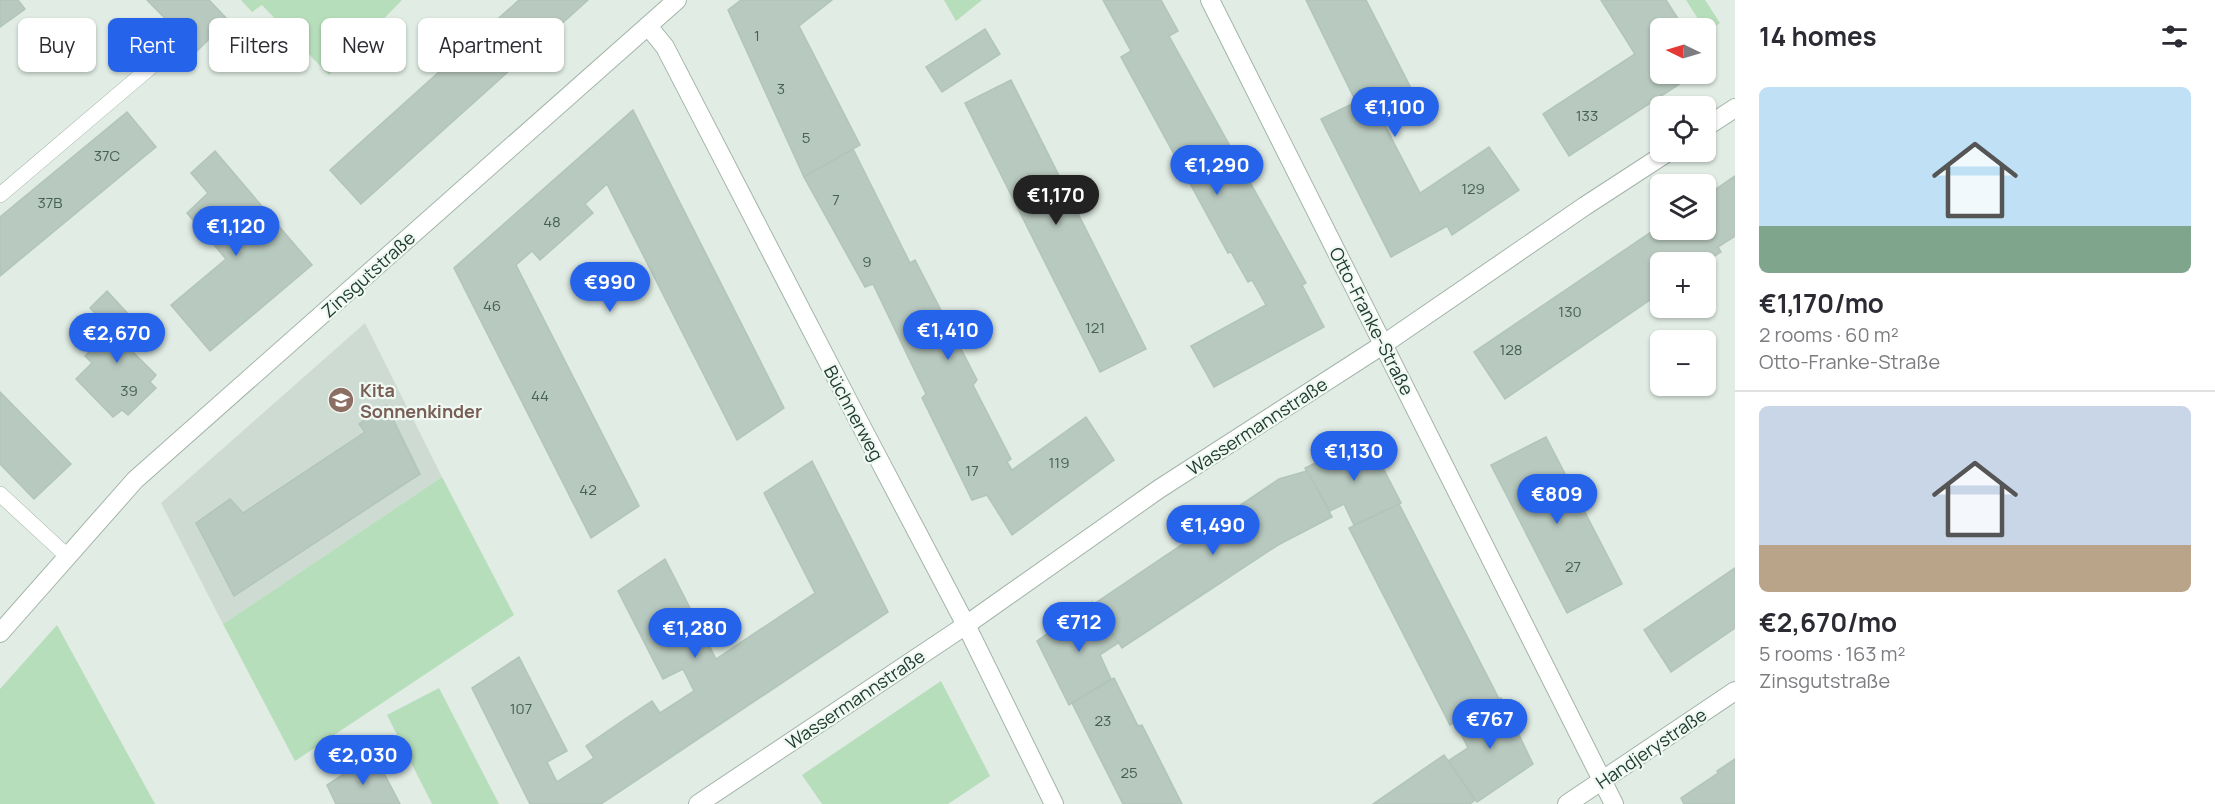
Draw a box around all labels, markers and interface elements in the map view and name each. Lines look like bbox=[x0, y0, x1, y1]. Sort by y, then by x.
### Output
chip: Buy bbox=[18, 18, 96, 72]
chip: Rent bbox=[108, 18, 197, 72]
chip: Filters bbox=[209, 18, 309, 72]
chip: New bbox=[321, 18, 406, 72]
chip: Apartment bbox=[418, 18, 564, 72]
north arrow bbox=[1650, 18, 1716, 84]
map controls bbox=[1650, 18, 1716, 396]
text: 14 homes bbox=[1759, 18, 1877, 54]
icon: filters bbox=[2158, 20, 2191, 53]
house number: 1 bbox=[754, 25, 760, 46]
house number: 3 bbox=[777, 78, 785, 99]
pin: €1,100 bbox=[1346, 87, 1444, 138]
text: €1,100 bbox=[1365, 93, 1425, 120]
button: locate bbox=[1650, 96, 1716, 162]
house number: 133 bbox=[1576, 105, 1598, 126]
icon: home bbox=[1921, 126, 2029, 234]
house number: 5 bbox=[802, 127, 810, 148]
house number: 37C bbox=[94, 145, 121, 166]
pin: €1,290 bbox=[1168, 145, 1266, 196]
text: €1,290 bbox=[1184, 151, 1250, 178]
button: layers bbox=[1650, 174, 1716, 240]
pin: €1,170 bbox=[1007, 175, 1105, 226]
house number: 129 bbox=[1461, 178, 1485, 199]
text: €1,170 bbox=[1027, 181, 1085, 208]
house number: 7 bbox=[832, 189, 840, 210]
house number: 37B bbox=[37, 192, 63, 213]
pin: €1,120 bbox=[187, 206, 285, 257]
house number: 48 bbox=[543, 211, 561, 232]
text: €1,120 bbox=[206, 212, 266, 239]
street label: Zinsgutstraße bbox=[316, 226, 420, 322]
street label: Otto-Franke-Straße bbox=[1324, 243, 1420, 399]
house number: 9 bbox=[862, 251, 872, 272]
button: + bbox=[1650, 252, 1716, 318]
pin: €990 bbox=[574, 262, 646, 313]
text: €990 bbox=[584, 268, 636, 295]
text: €1,170/mo bbox=[1759, 285, 1884, 321]
house number: 46 bbox=[483, 295, 501, 316]
house number: 130 bbox=[1558, 301, 1582, 322]
pin: €1,410 bbox=[899, 310, 997, 361]
pin: €2,670 bbox=[68, 313, 166, 364]
text: €1,410 bbox=[917, 316, 979, 343]
house number: 121 bbox=[1085, 317, 1105, 338]
text: €2,670 bbox=[83, 319, 151, 346]
text: 2 rooms · 60 m² bbox=[1759, 321, 1899, 348]
button: − bbox=[1650, 330, 1716, 396]
house number: 128 bbox=[1499, 339, 1523, 360]
text: Otto-Franke-Straße bbox=[1759, 348, 1940, 375]
street label: Büchnerweg bbox=[819, 361, 889, 465]
street label: Wassermannstraße bbox=[1182, 372, 1332, 480]
place label: Kita Sonnenkinder bbox=[360, 378, 482, 423]
house number: 39 bbox=[120, 380, 138, 401]
school or university icon: Kita Sonnenkinder bbox=[326, 385, 356, 415]
house number: 44 bbox=[531, 385, 549, 406]
pin: €1,130 bbox=[1305, 431, 1403, 482]
text: €1,130 bbox=[1325, 437, 1383, 464]
icon: home bbox=[1921, 445, 2029, 553]
house number: 119 bbox=[1048, 452, 1070, 473]
house number: 17 bbox=[965, 460, 979, 481]
pin: €809 bbox=[1521, 474, 1593, 525]
house number: 42 bbox=[579, 479, 597, 500]
text: €809 bbox=[1531, 480, 1583, 507]
pin: €1,490 bbox=[1164, 505, 1262, 556]
text: €1,490 bbox=[1181, 511, 1245, 538]
house number: 27 bbox=[1565, 556, 1581, 577]
pin: €712 bbox=[1043, 602, 1115, 653]
text: €2,670/mo bbox=[1759, 604, 1897, 640]
pin: €1,280 bbox=[646, 608, 744, 659]
text: €712 bbox=[1057, 608, 1102, 635]
text: €1,280 bbox=[663, 614, 728, 641]
text: 5 rooms · 163 m² bbox=[1759, 640, 1905, 667]
street label: Wassermannstraße bbox=[781, 644, 929, 754]
text: Zinsgutstraße bbox=[1759, 667, 1890, 694]
house number: 107 bbox=[510, 698, 532, 719]
pin: €767 bbox=[1454, 699, 1526, 750]
street label: Handjerystraße bbox=[1591, 702, 1711, 794]
text: €767 bbox=[1466, 705, 1514, 732]
house number: 23 bbox=[1095, 710, 1111, 731]
pin: €2,030 bbox=[314, 735, 412, 786]
text: €2,030 bbox=[328, 741, 398, 768]
house number: 25 bbox=[1120, 762, 1138, 783]

